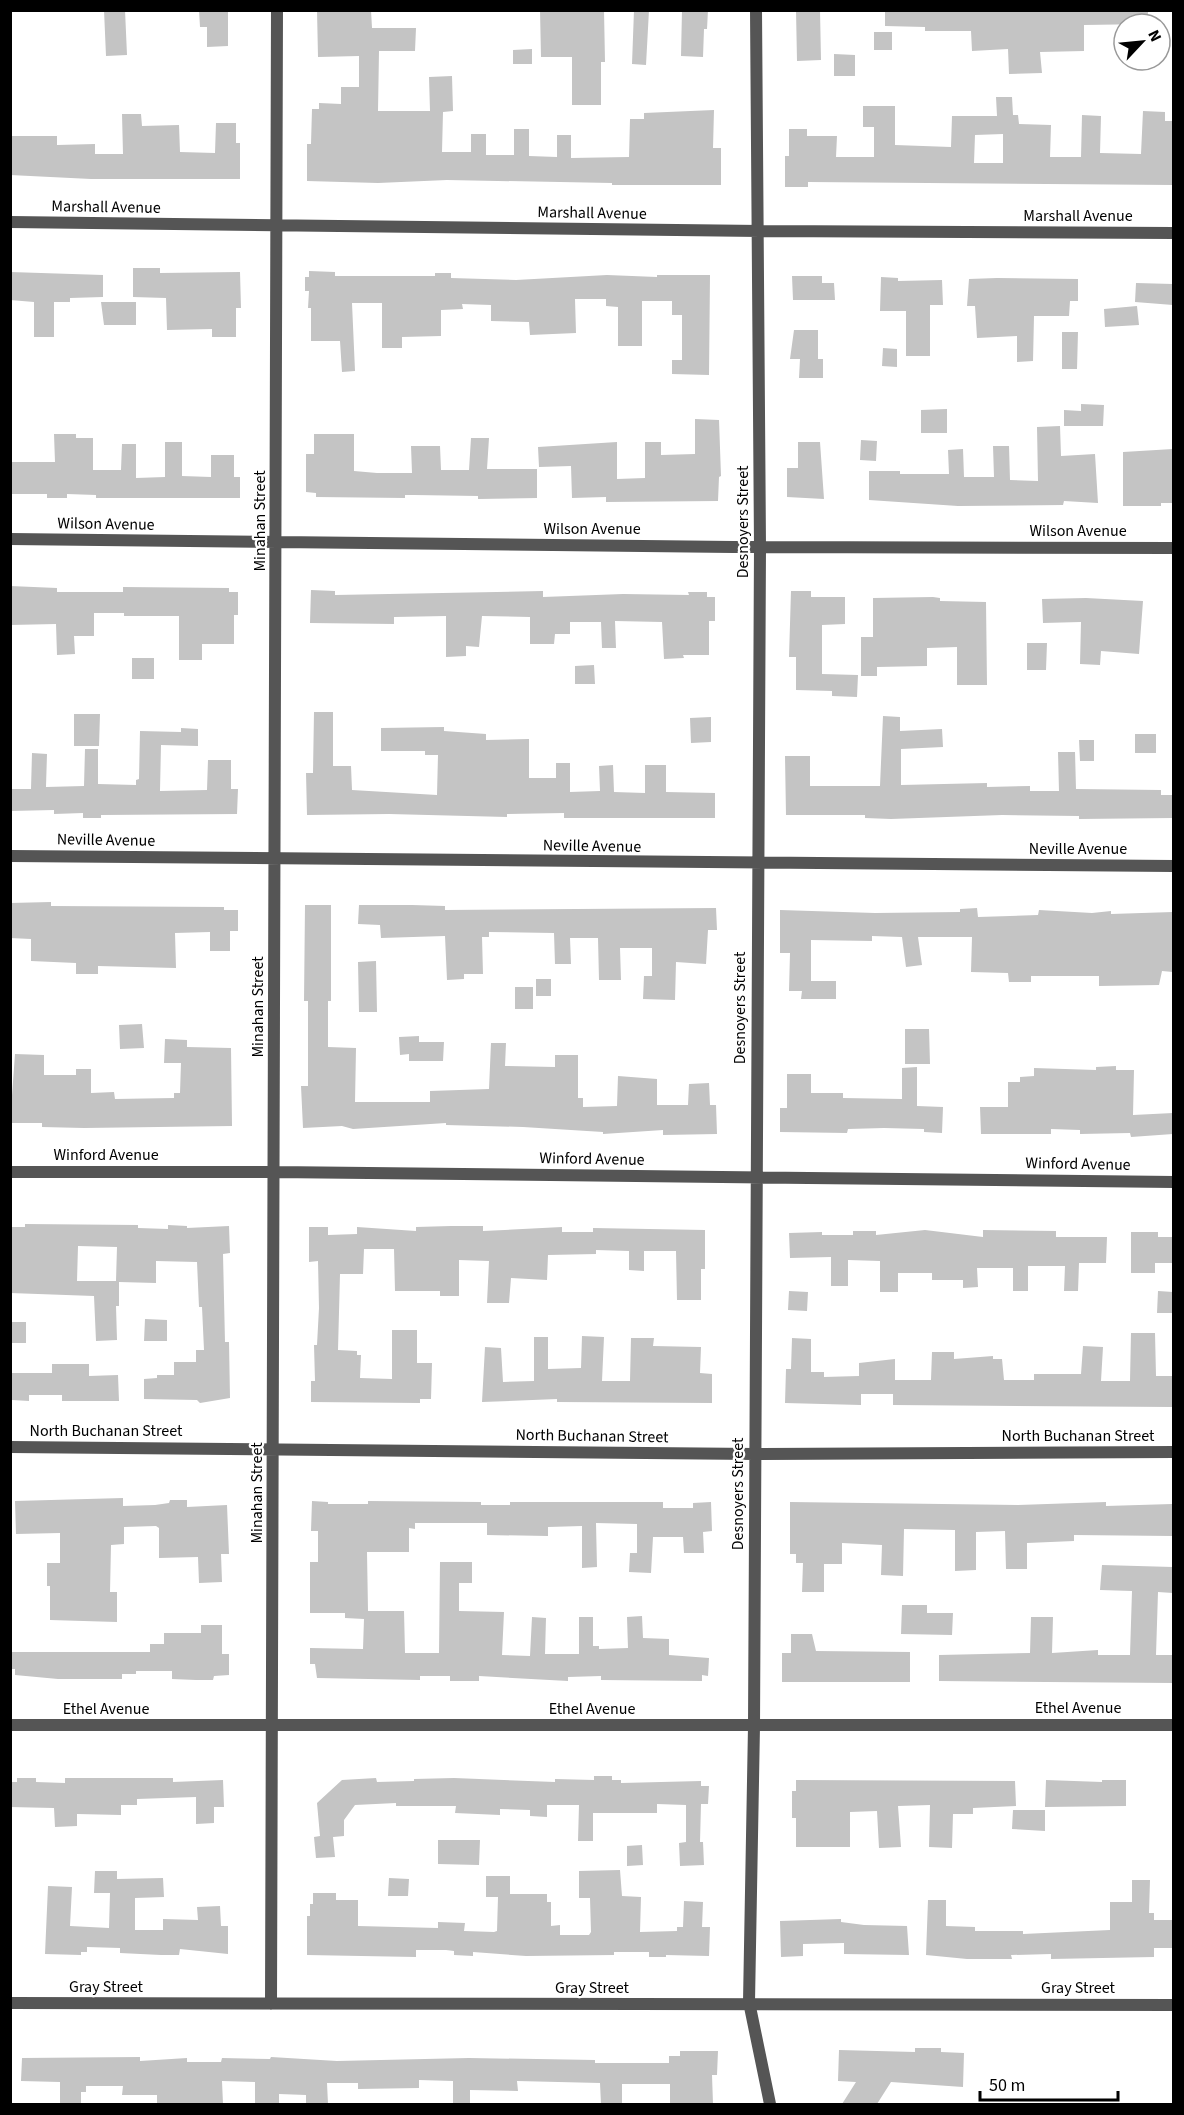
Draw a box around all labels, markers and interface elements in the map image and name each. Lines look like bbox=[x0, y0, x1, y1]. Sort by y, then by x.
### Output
north arrow bbox=[1112, 12, 1172, 72]
text: N bbox=[1142, 26, 1167, 45]
street label: Marshall Avenue bbox=[51, 195, 161, 219]
street label: Marshall Avenue bbox=[537, 201, 647, 225]
street label: Marshall Avenue bbox=[1023, 205, 1133, 227]
street label: Desnoyers Street bbox=[732, 465, 754, 578]
street label: Minahan Street bbox=[249, 470, 271, 572]
street label: Wilson Avenue bbox=[57, 512, 155, 536]
street label: Wilson Avenue bbox=[543, 518, 641, 540]
street label: Wilson Avenue bbox=[1029, 520, 1127, 542]
street label: Neville Avenue bbox=[57, 828, 155, 852]
street label: Neville Avenue bbox=[543, 834, 641, 858]
street label: Neville Avenue bbox=[1029, 838, 1127, 860]
street label: Desnoyers Street bbox=[729, 951, 751, 1064]
street label: Minahan Street bbox=[247, 956, 269, 1058]
street label: Winford Avenue bbox=[53, 1144, 159, 1166]
street label: Winford Avenue bbox=[539, 1147, 645, 1171]
street label: Winford Avenue bbox=[1025, 1152, 1131, 1176]
street label: North Buchanan Street bbox=[30, 1420, 183, 1442]
street label: North Buchanan Street bbox=[515, 1424, 669, 1448]
street label: North Buchanan Street bbox=[1002, 1425, 1155, 1447]
street label: Desnoyers Street bbox=[727, 1437, 749, 1550]
street label: Minahan Street bbox=[246, 1442, 268, 1544]
street label: Ethel Avenue bbox=[1035, 1697, 1121, 1719]
street label: Ethel Avenue bbox=[63, 1698, 149, 1720]
street label: Ethel Avenue bbox=[549, 1698, 635, 1720]
street label: Gray Street bbox=[69, 1976, 144, 1998]
street label: Gray Street bbox=[555, 1977, 630, 1999]
street label: Gray Street bbox=[1041, 1977, 1116, 1999]
scale bar bbox=[980, 2064, 1118, 2102]
text: 50 m bbox=[989, 2073, 1025, 2098]

